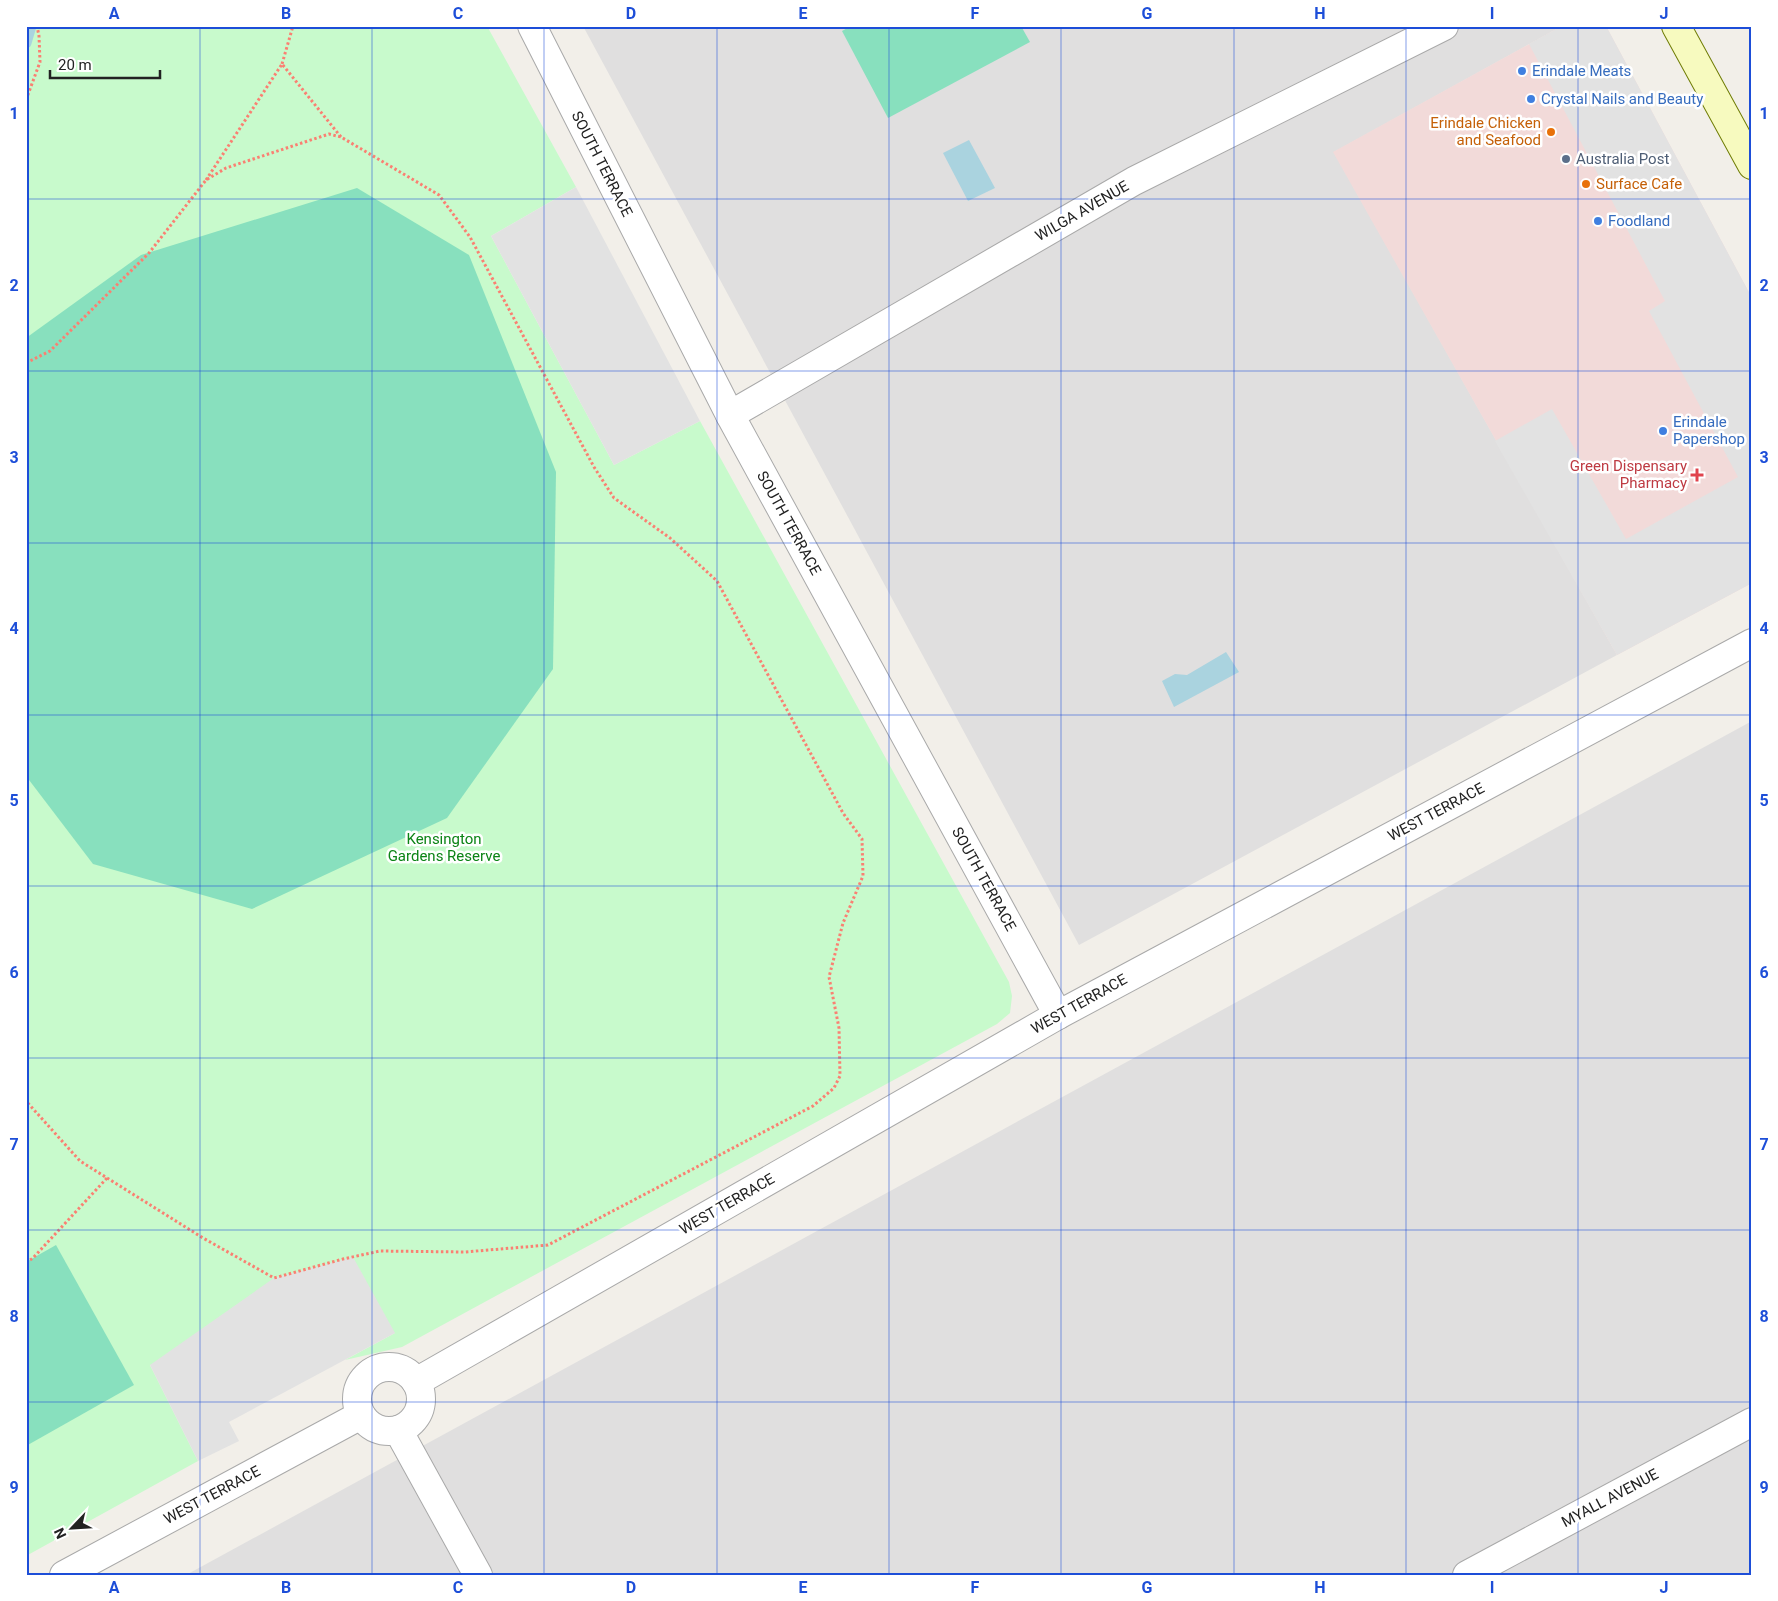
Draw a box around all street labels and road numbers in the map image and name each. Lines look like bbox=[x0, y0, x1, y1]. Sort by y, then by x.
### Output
street label: SOUTH TERRACE bbox=[568, 108, 637, 220]
street label: WILGA AVENUE bbox=[1032, 177, 1132, 245]
street label: SOUTH TERRACE bbox=[753, 468, 825, 578]
street label: WEST TERRACE bbox=[1385, 779, 1488, 845]
street label: SOUTH TERRACE bbox=[948, 824, 1020, 934]
street label: WEST TERRACE bbox=[1028, 970, 1130, 1038]
street label: WEST TERRACE bbox=[676, 1169, 778, 1238]
street label: WEST TERRACE bbox=[161, 1462, 264, 1528]
street label: MYALL AVENUE bbox=[1559, 1465, 1662, 1531]

